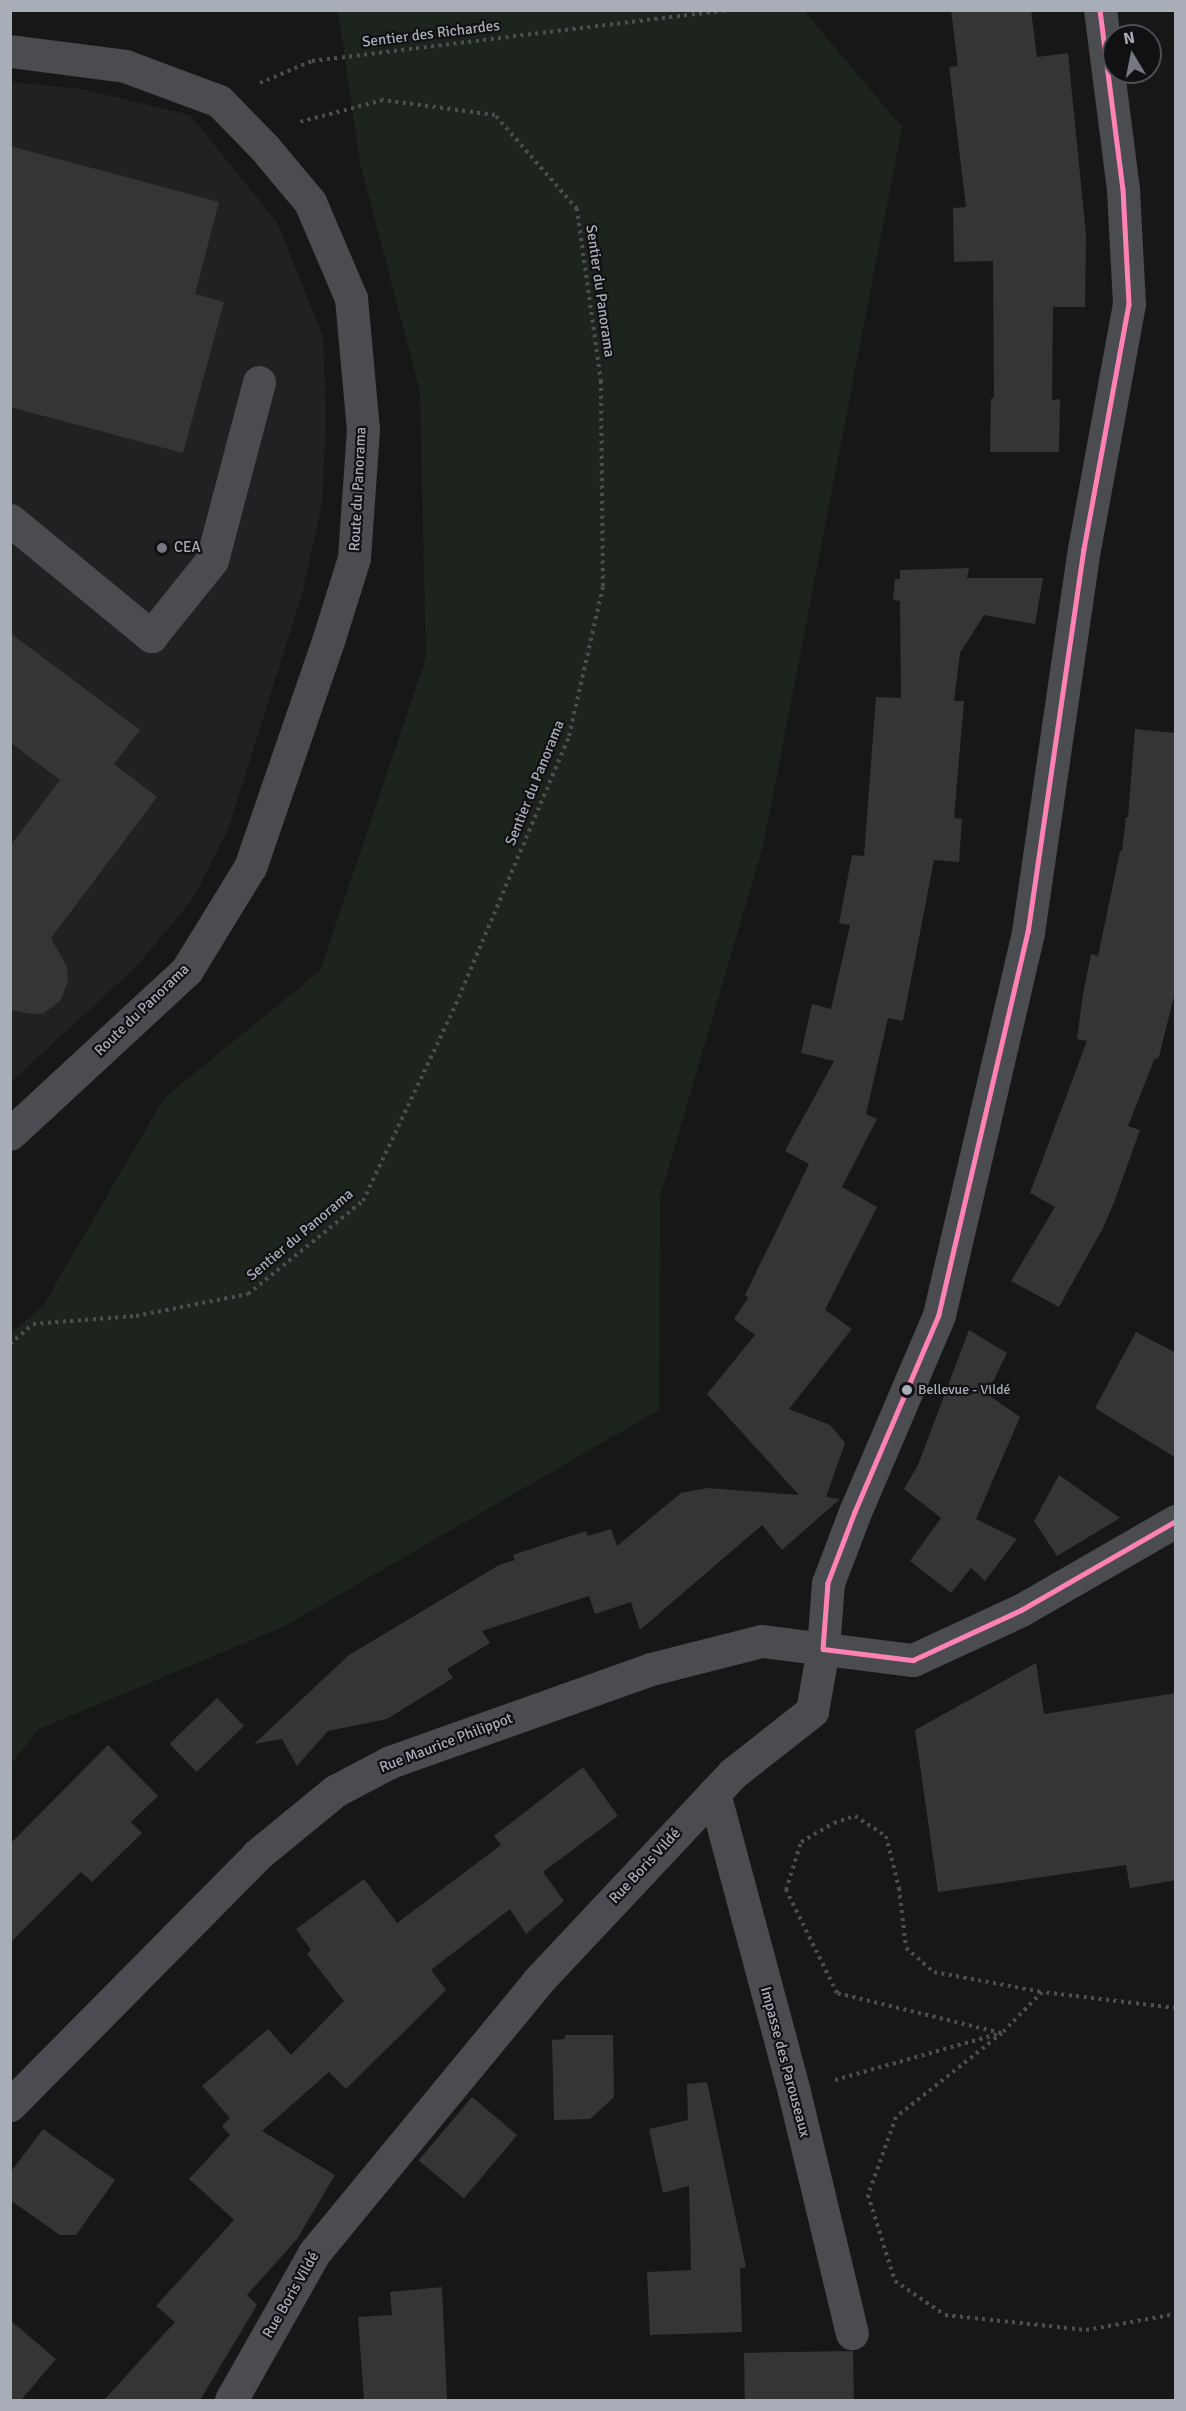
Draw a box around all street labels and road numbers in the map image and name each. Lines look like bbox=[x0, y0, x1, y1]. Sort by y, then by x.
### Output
street label: Sentier des Richardes bbox=[361, 17, 501, 51]
street label: Sentier du Panorama bbox=[582, 224, 618, 358]
street label: Route du Panorama bbox=[346, 426, 370, 552]
street label: Sentier du Panorama bbox=[502, 718, 568, 848]
street label: Route du Panorama bbox=[91, 960, 193, 1060]
street label: Sentier du Panorama bbox=[243, 1185, 357, 1285]
street label: Rue Maurice Philippot bbox=[377, 1709, 515, 1777]
street label: Rue Boris Vildé bbox=[605, 1825, 685, 1907]
street label: Impasse des Parouseaux bbox=[756, 1985, 814, 2139]
street label: Rue Boris Vildé bbox=[259, 2249, 323, 2341]

